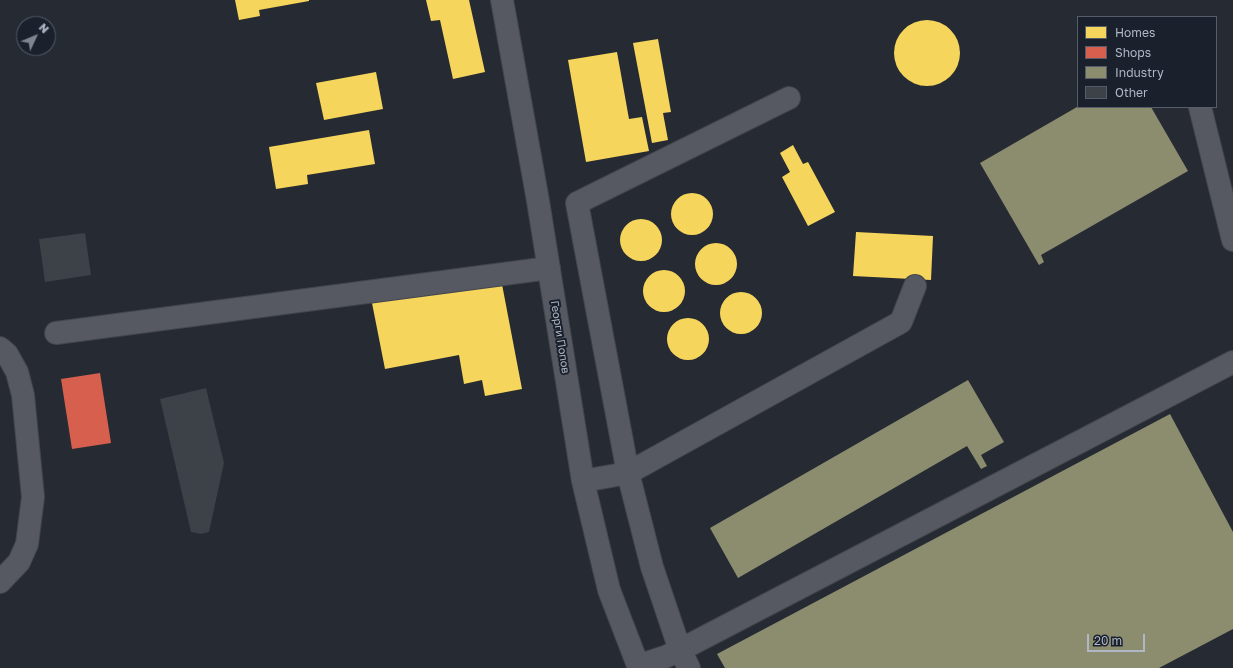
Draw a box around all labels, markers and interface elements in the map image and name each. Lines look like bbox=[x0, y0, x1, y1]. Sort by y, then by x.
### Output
north arrow bbox=[16, 16, 56, 56]
legend bbox=[1077, 16, 1217, 108]
text: N bbox=[37, 20, 52, 36]
text: Homes bbox=[1115, 25, 1155, 40]
text: Shops bbox=[1115, 45, 1151, 60]
text: Industry bbox=[1115, 65, 1164, 80]
text: Other bbox=[1115, 85, 1148, 100]
street label: Георги Попов bbox=[548, 300, 572, 374]
scale bar bbox=[1089, 626, 1147, 652]
text: 20 m bbox=[1094, 633, 1122, 648]

